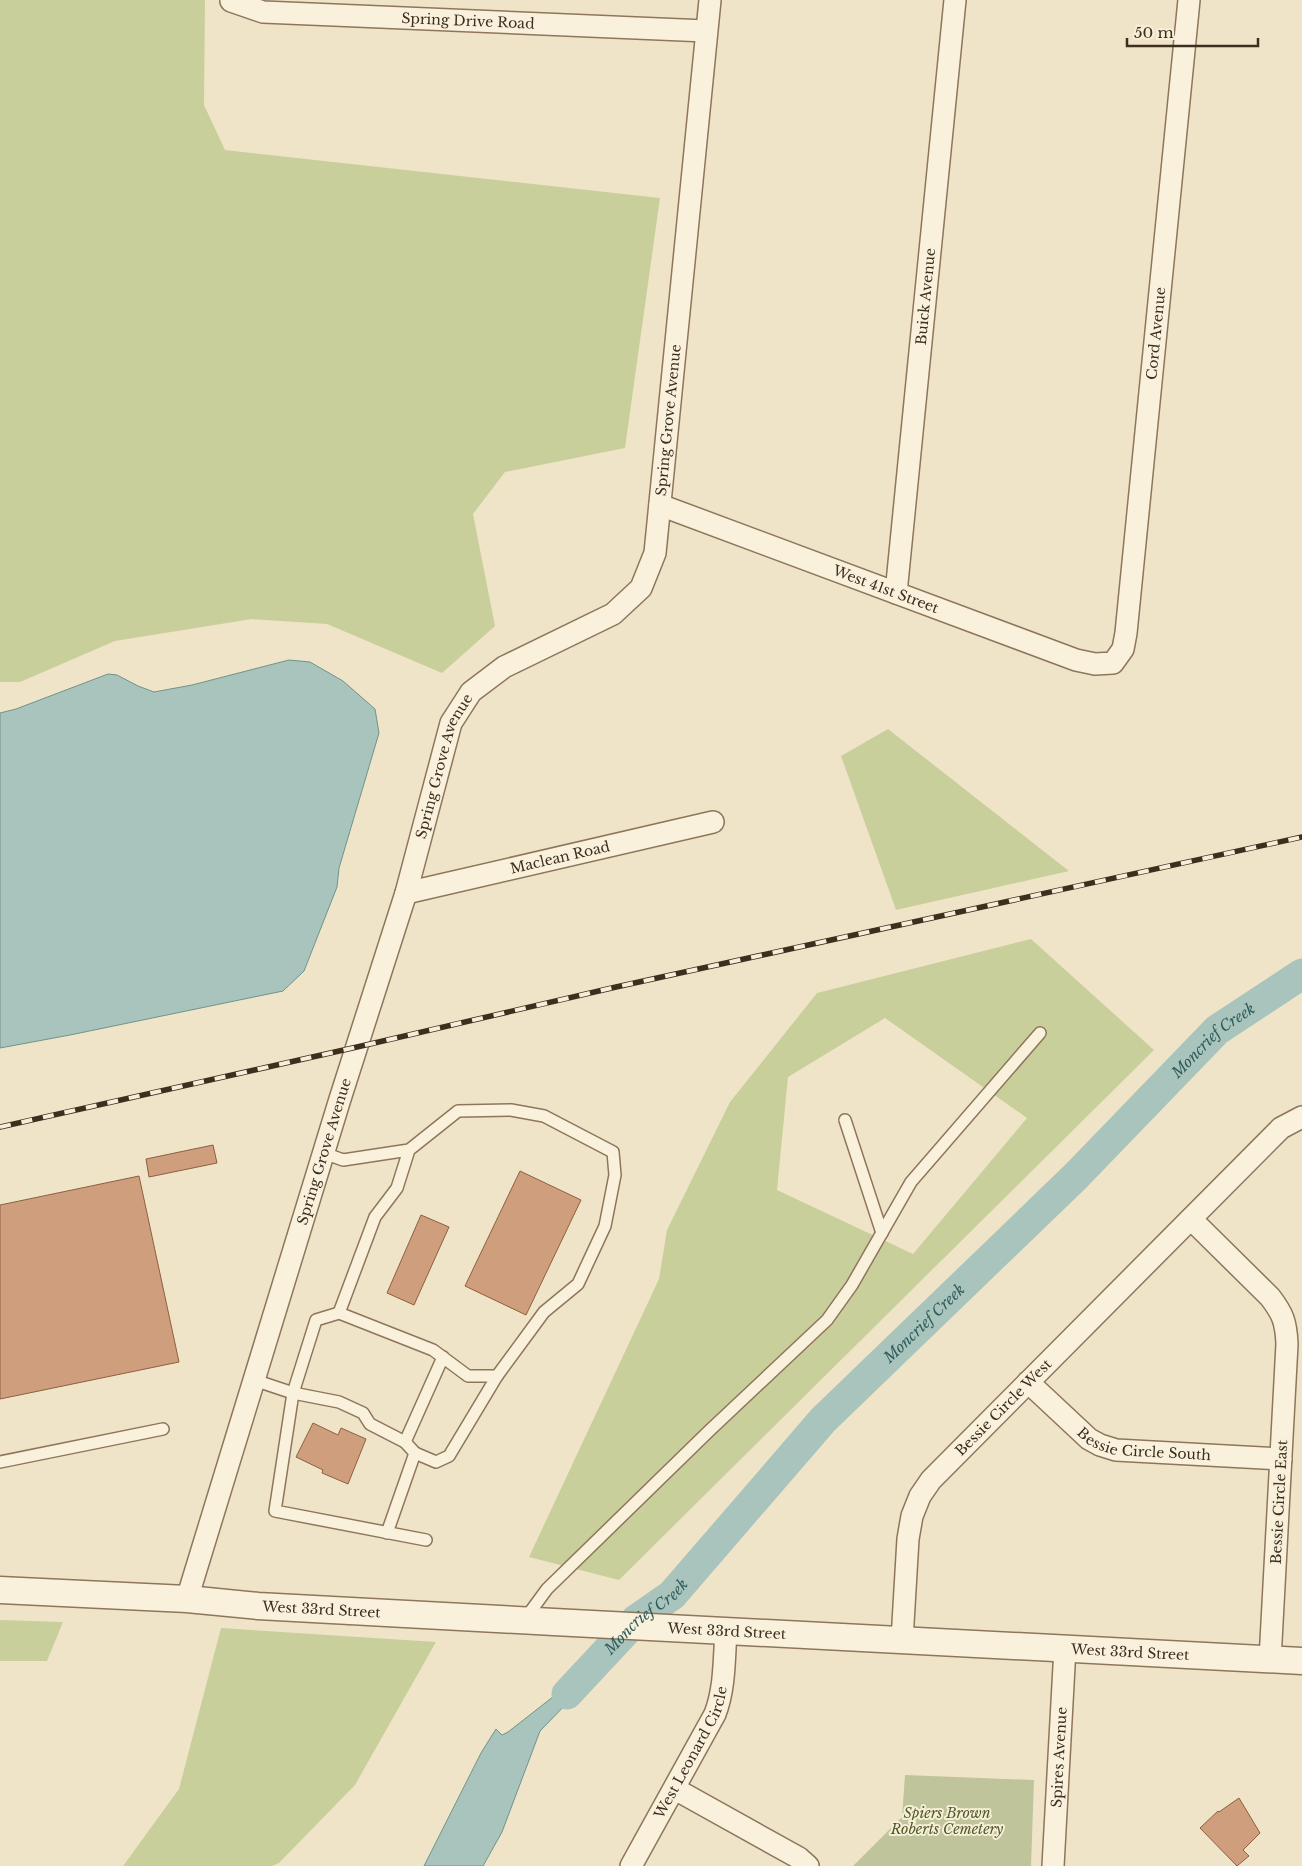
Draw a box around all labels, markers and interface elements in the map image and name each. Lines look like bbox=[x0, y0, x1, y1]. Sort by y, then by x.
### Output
street label: Spring Drive Road bbox=[401, 9, 535, 33]
scale bar bbox=[1127, 15, 1258, 47]
text: 50 m bbox=[1134, 23, 1174, 42]
street label: Buick Avenue bbox=[912, 247, 939, 346]
street label: Cord Avenue bbox=[1142, 286, 1169, 381]
street label: Spring Grove Avenue bbox=[652, 343, 685, 497]
street label: West 41st Street bbox=[830, 561, 942, 617]
street label: Spring Grove Avenue bbox=[412, 690, 477, 841]
street label: Maclean Road bbox=[508, 837, 612, 878]
water label: Moncrief Creek bbox=[1166, 998, 1258, 1082]
street label: Spring Grove Avenue bbox=[293, 1076, 355, 1227]
water label: Moncrief Creek bbox=[878, 1279, 968, 1367]
street label: Bessie Circle West bbox=[951, 1355, 1056, 1460]
street label: Bessie Circle South bbox=[1073, 1423, 1212, 1464]
street label: Bessie Circle East bbox=[1267, 1439, 1291, 1565]
water label: Moncrief Creek bbox=[599, 1575, 691, 1659]
street label: West 33rd Street bbox=[261, 1597, 382, 1622]
street label: West 33rd Street bbox=[666, 1619, 787, 1643]
street label: West 33rd Street bbox=[1070, 1640, 1191, 1664]
street label: West Leonard Circle bbox=[650, 1685, 731, 1822]
street label: Spires Avenue bbox=[1047, 1706, 1071, 1808]
park label: Spiers Brown Roberts Cemetery bbox=[890, 1804, 1004, 1838]

